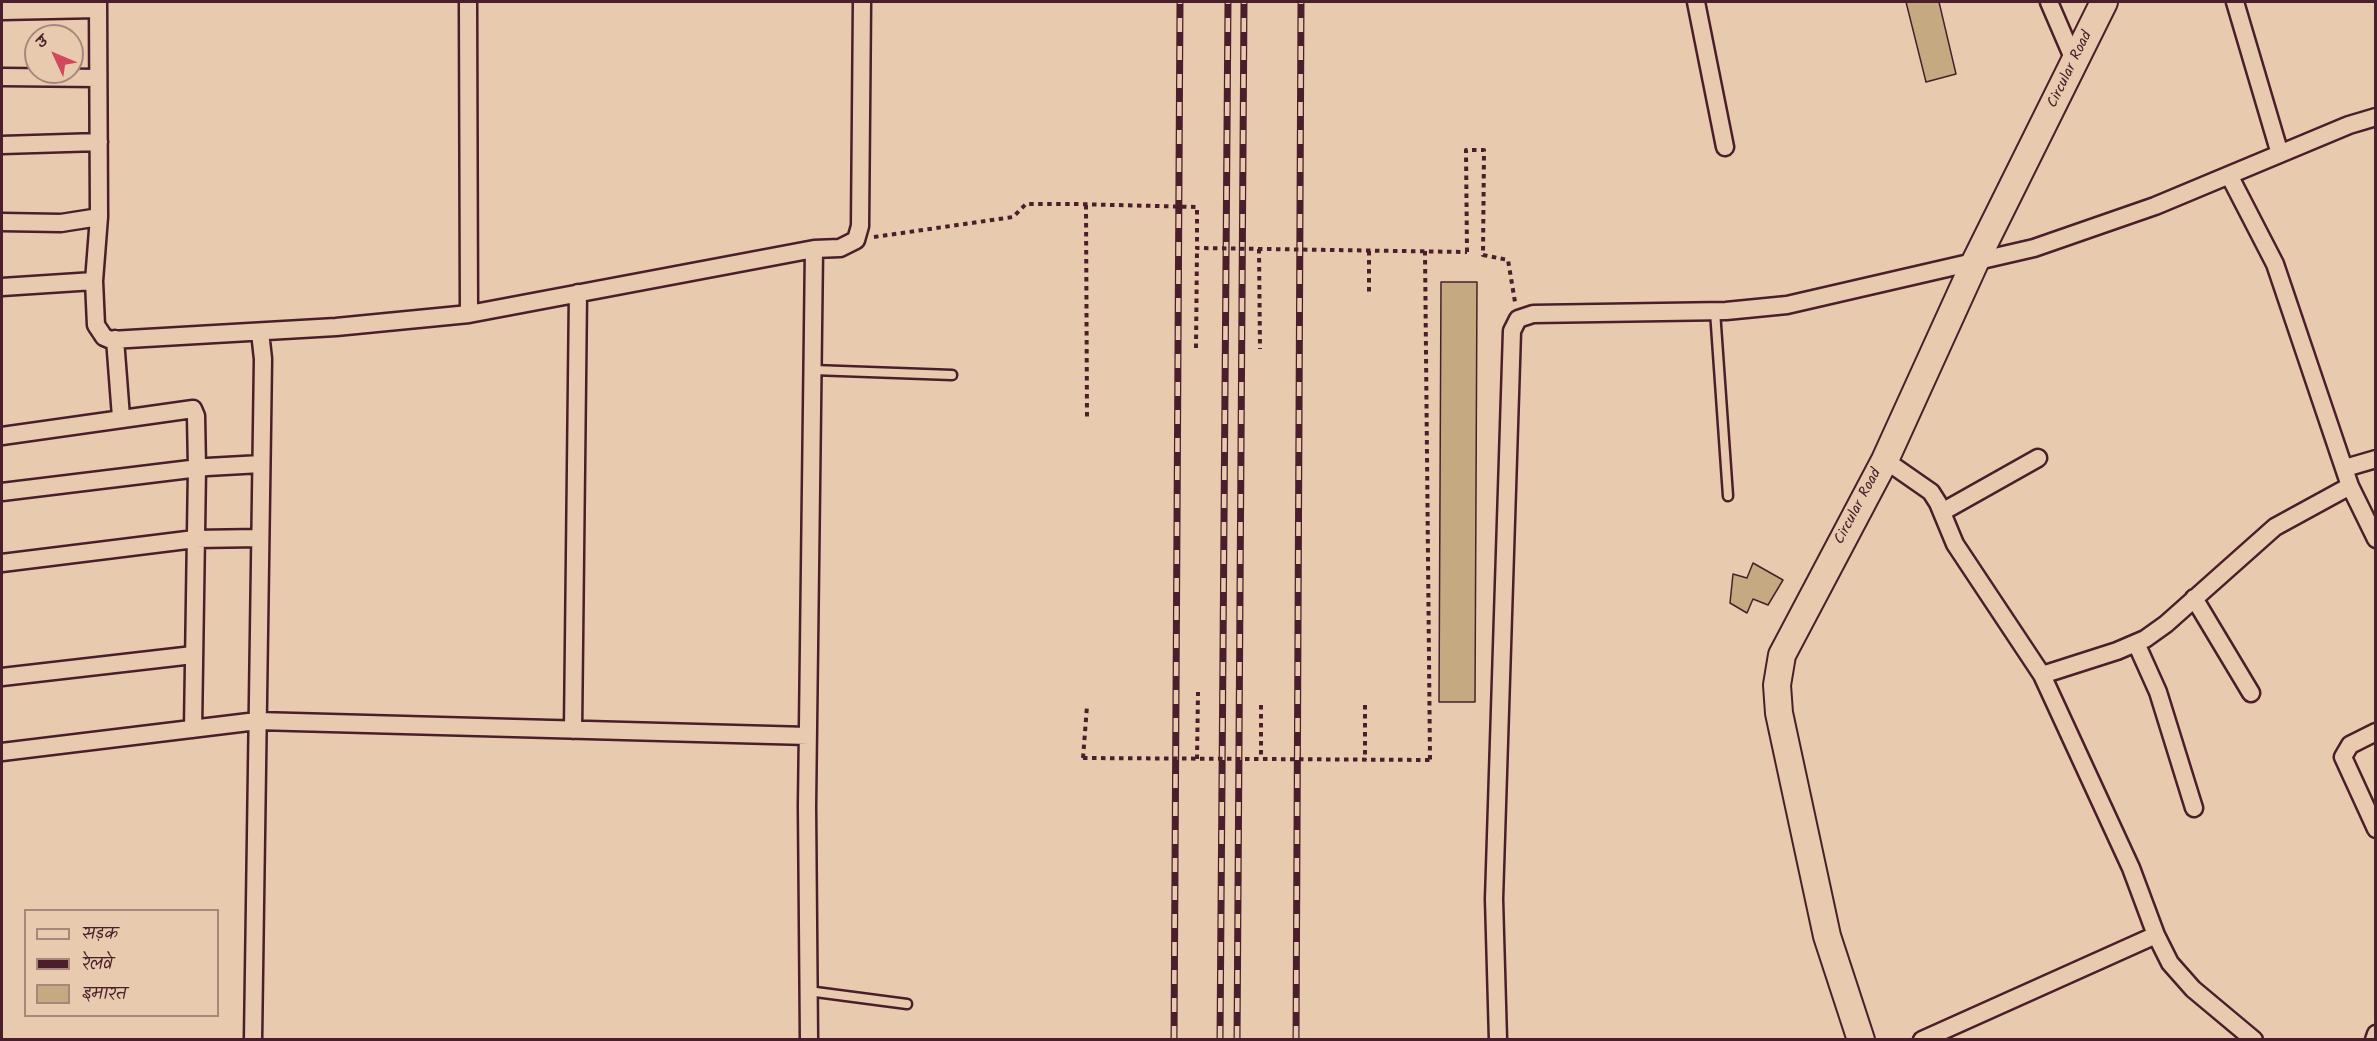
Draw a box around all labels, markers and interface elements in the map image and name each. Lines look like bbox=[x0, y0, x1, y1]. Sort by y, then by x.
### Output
north arrow bbox=[24, 24, 84, 84]
street label: Circular Road bbox=[2045, 29, 2097, 111]
text: उ bbox=[30, 30, 55, 55]
street label: Circular Road bbox=[1832, 466, 1886, 548]
legend bbox=[24, 909, 219, 1017]
text: सड़क bbox=[82, 920, 118, 949]
text: रेलवे bbox=[82, 950, 112, 979]
text: इमारत bbox=[82, 980, 126, 1009]

